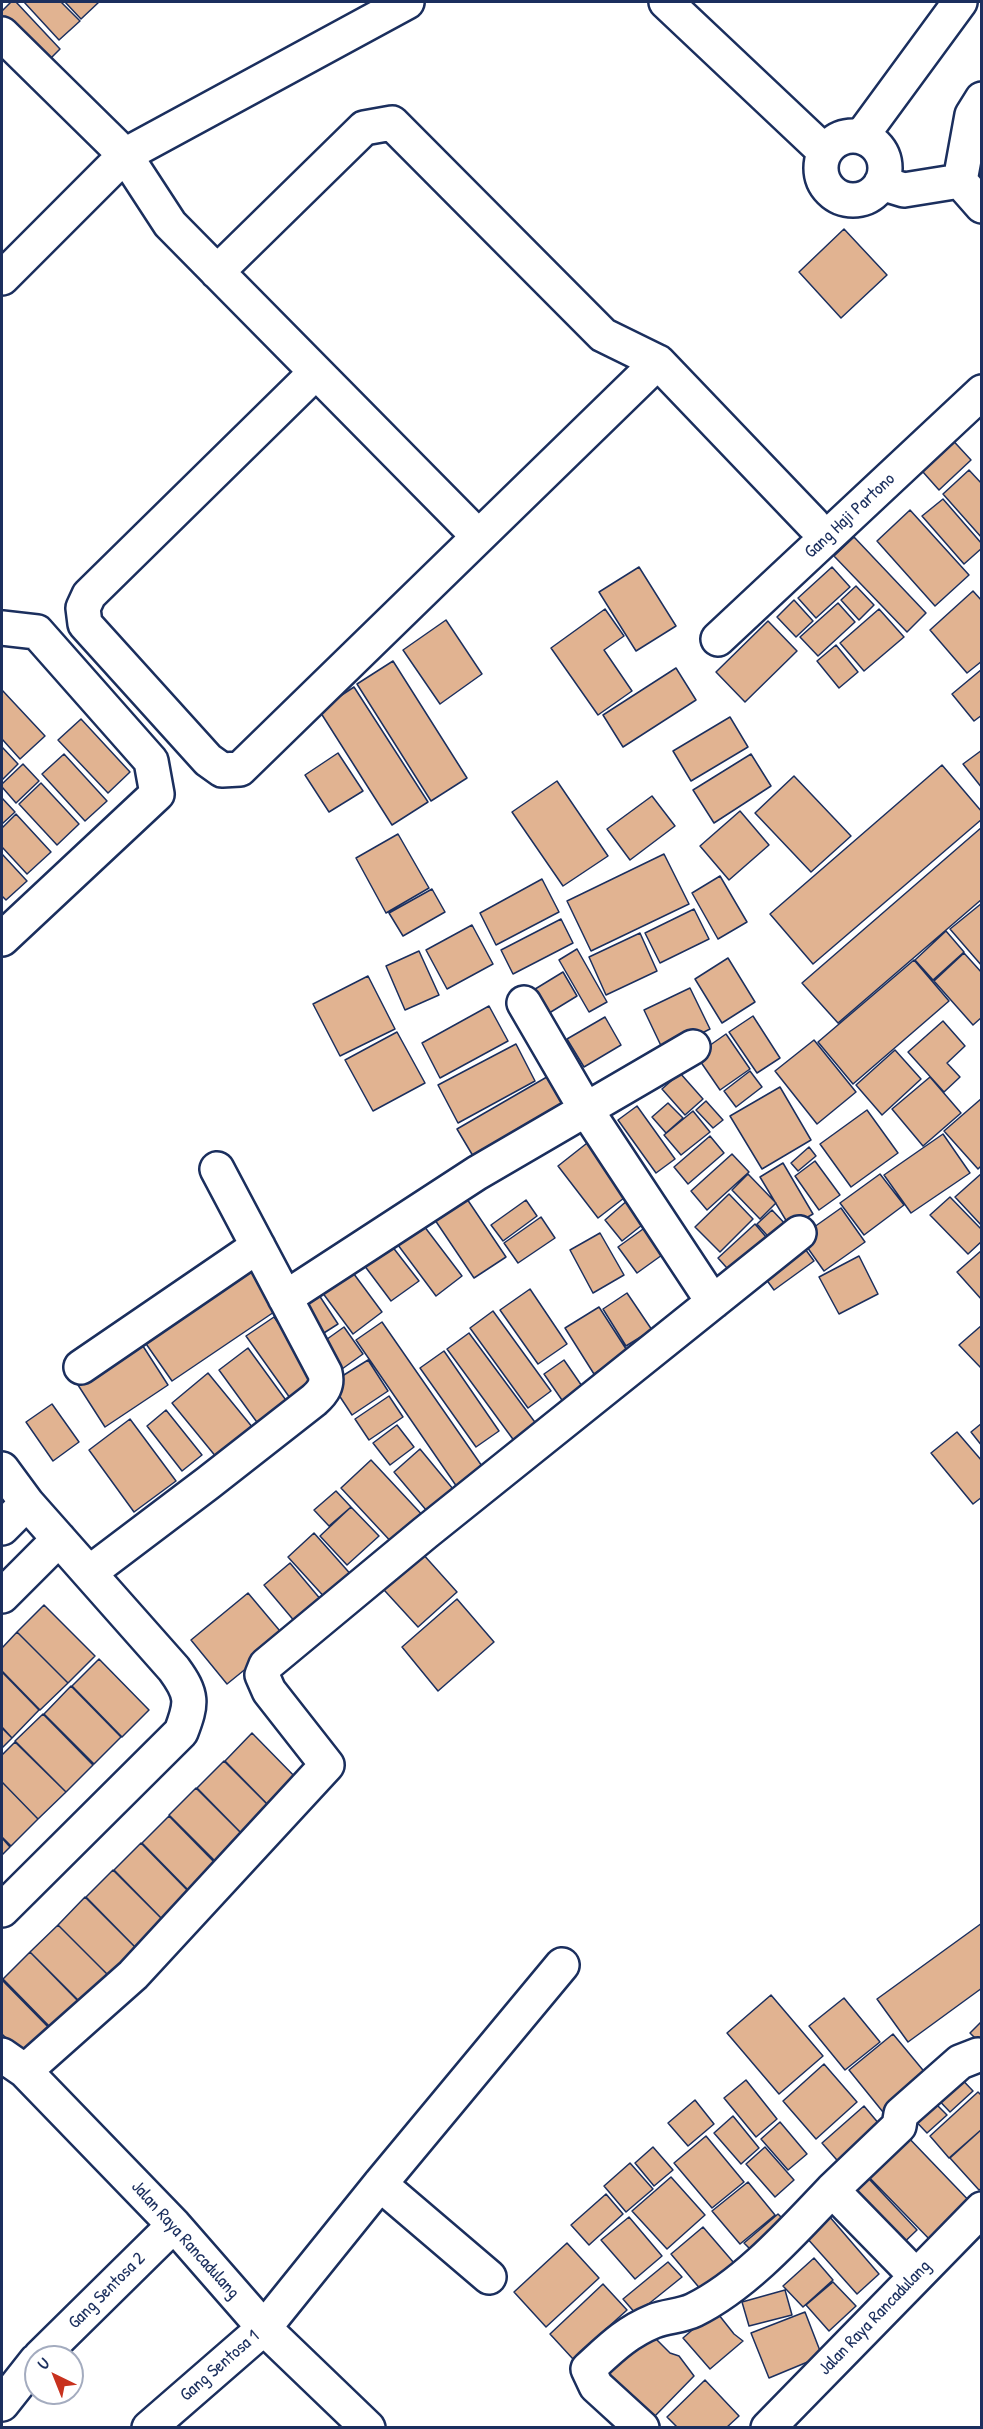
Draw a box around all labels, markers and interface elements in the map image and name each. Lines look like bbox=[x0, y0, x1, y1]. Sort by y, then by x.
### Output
street label: Gang Haji Partono bbox=[800, 469, 900, 563]
street label: Jalan Raya Rancadulang bbox=[126, 2176, 244, 2304]
street label: Gang Sentosa 2 bbox=[64, 2248, 150, 2334]
street label: Jalan Raya Rancadulang bbox=[815, 2256, 935, 2380]
street label: Gang Sentosa 1 bbox=[176, 2326, 264, 2406]
north arrow bbox=[24, 2345, 84, 2405]
text: U bbox=[32, 2352, 54, 2374]

